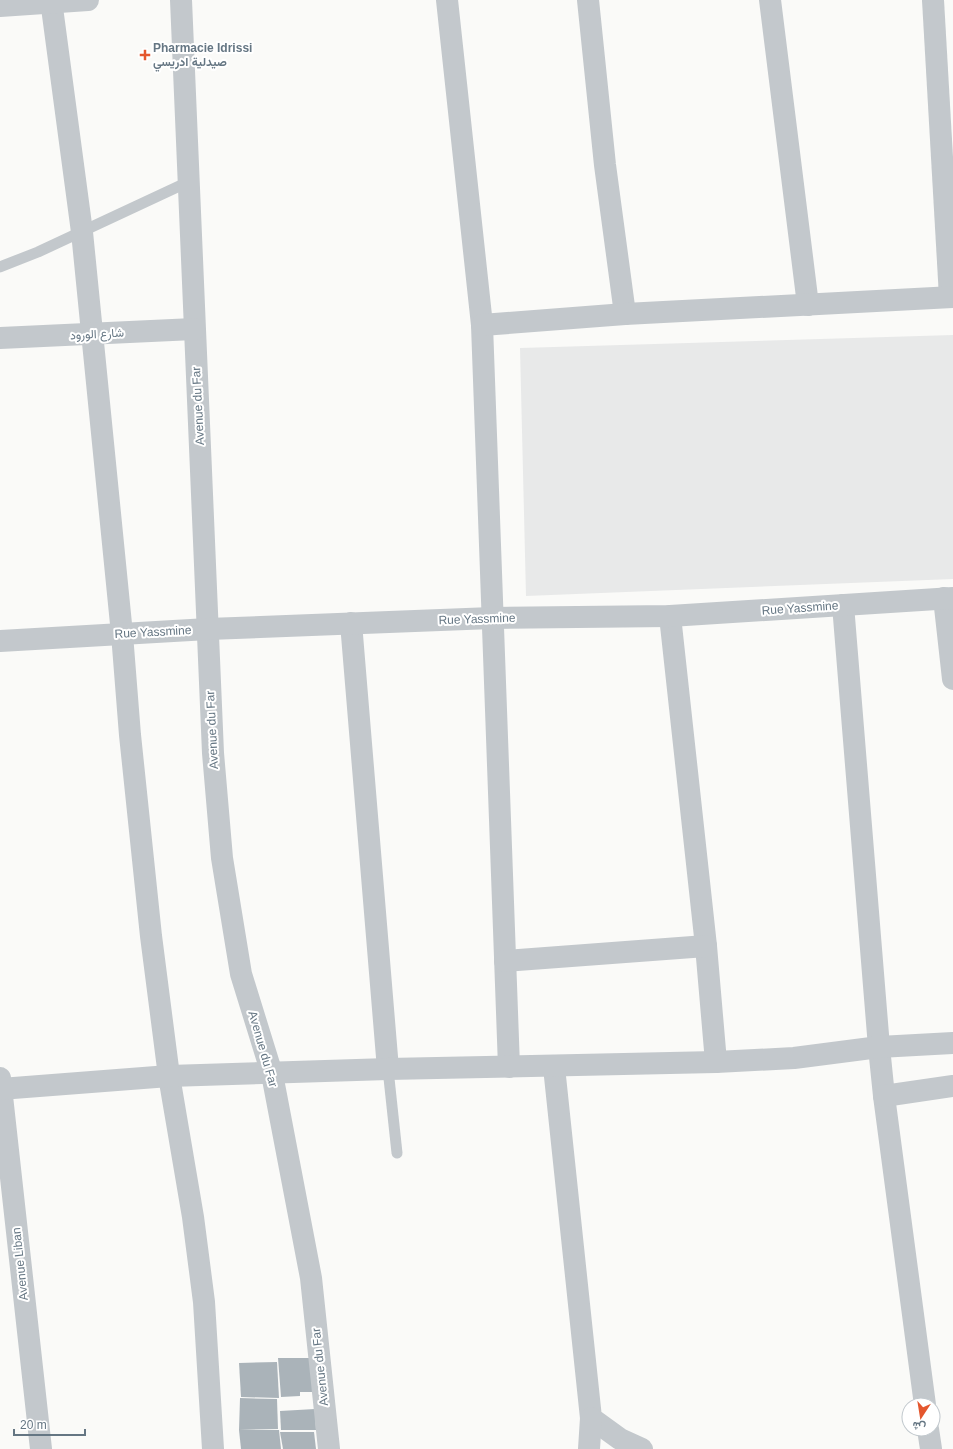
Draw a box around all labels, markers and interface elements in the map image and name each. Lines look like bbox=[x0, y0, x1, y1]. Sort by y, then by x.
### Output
place label: Pharmacie Idrissi صيدلية ادريسي bbox=[153, 41, 252, 72]
marker: Pharmacie Idrissi صيدلية ادريسي bbox=[140, 50, 150, 60]
street label: شارع الورود bbox=[70, 326, 124, 344]
street label: Avenue du Far bbox=[189, 366, 207, 446]
street label: Rue Yassmine bbox=[761, 598, 839, 618]
street label: Rue Yassmine bbox=[438, 611, 516, 627]
street label: Rue Yassmine bbox=[114, 623, 192, 641]
street label: Avenue du Far bbox=[203, 690, 221, 770]
street label: Avenue du Far bbox=[245, 1009, 281, 1089]
street label: Avenue Liban bbox=[9, 1227, 31, 1301]
street label: Avenue du Far bbox=[309, 1327, 331, 1407]
north arrow bbox=[901, 1397, 941, 1437]
scale bar bbox=[14, 1411, 85, 1437]
text: 20 m bbox=[20, 1418, 47, 1432]
text: ش bbox=[911, 1419, 927, 1434]

